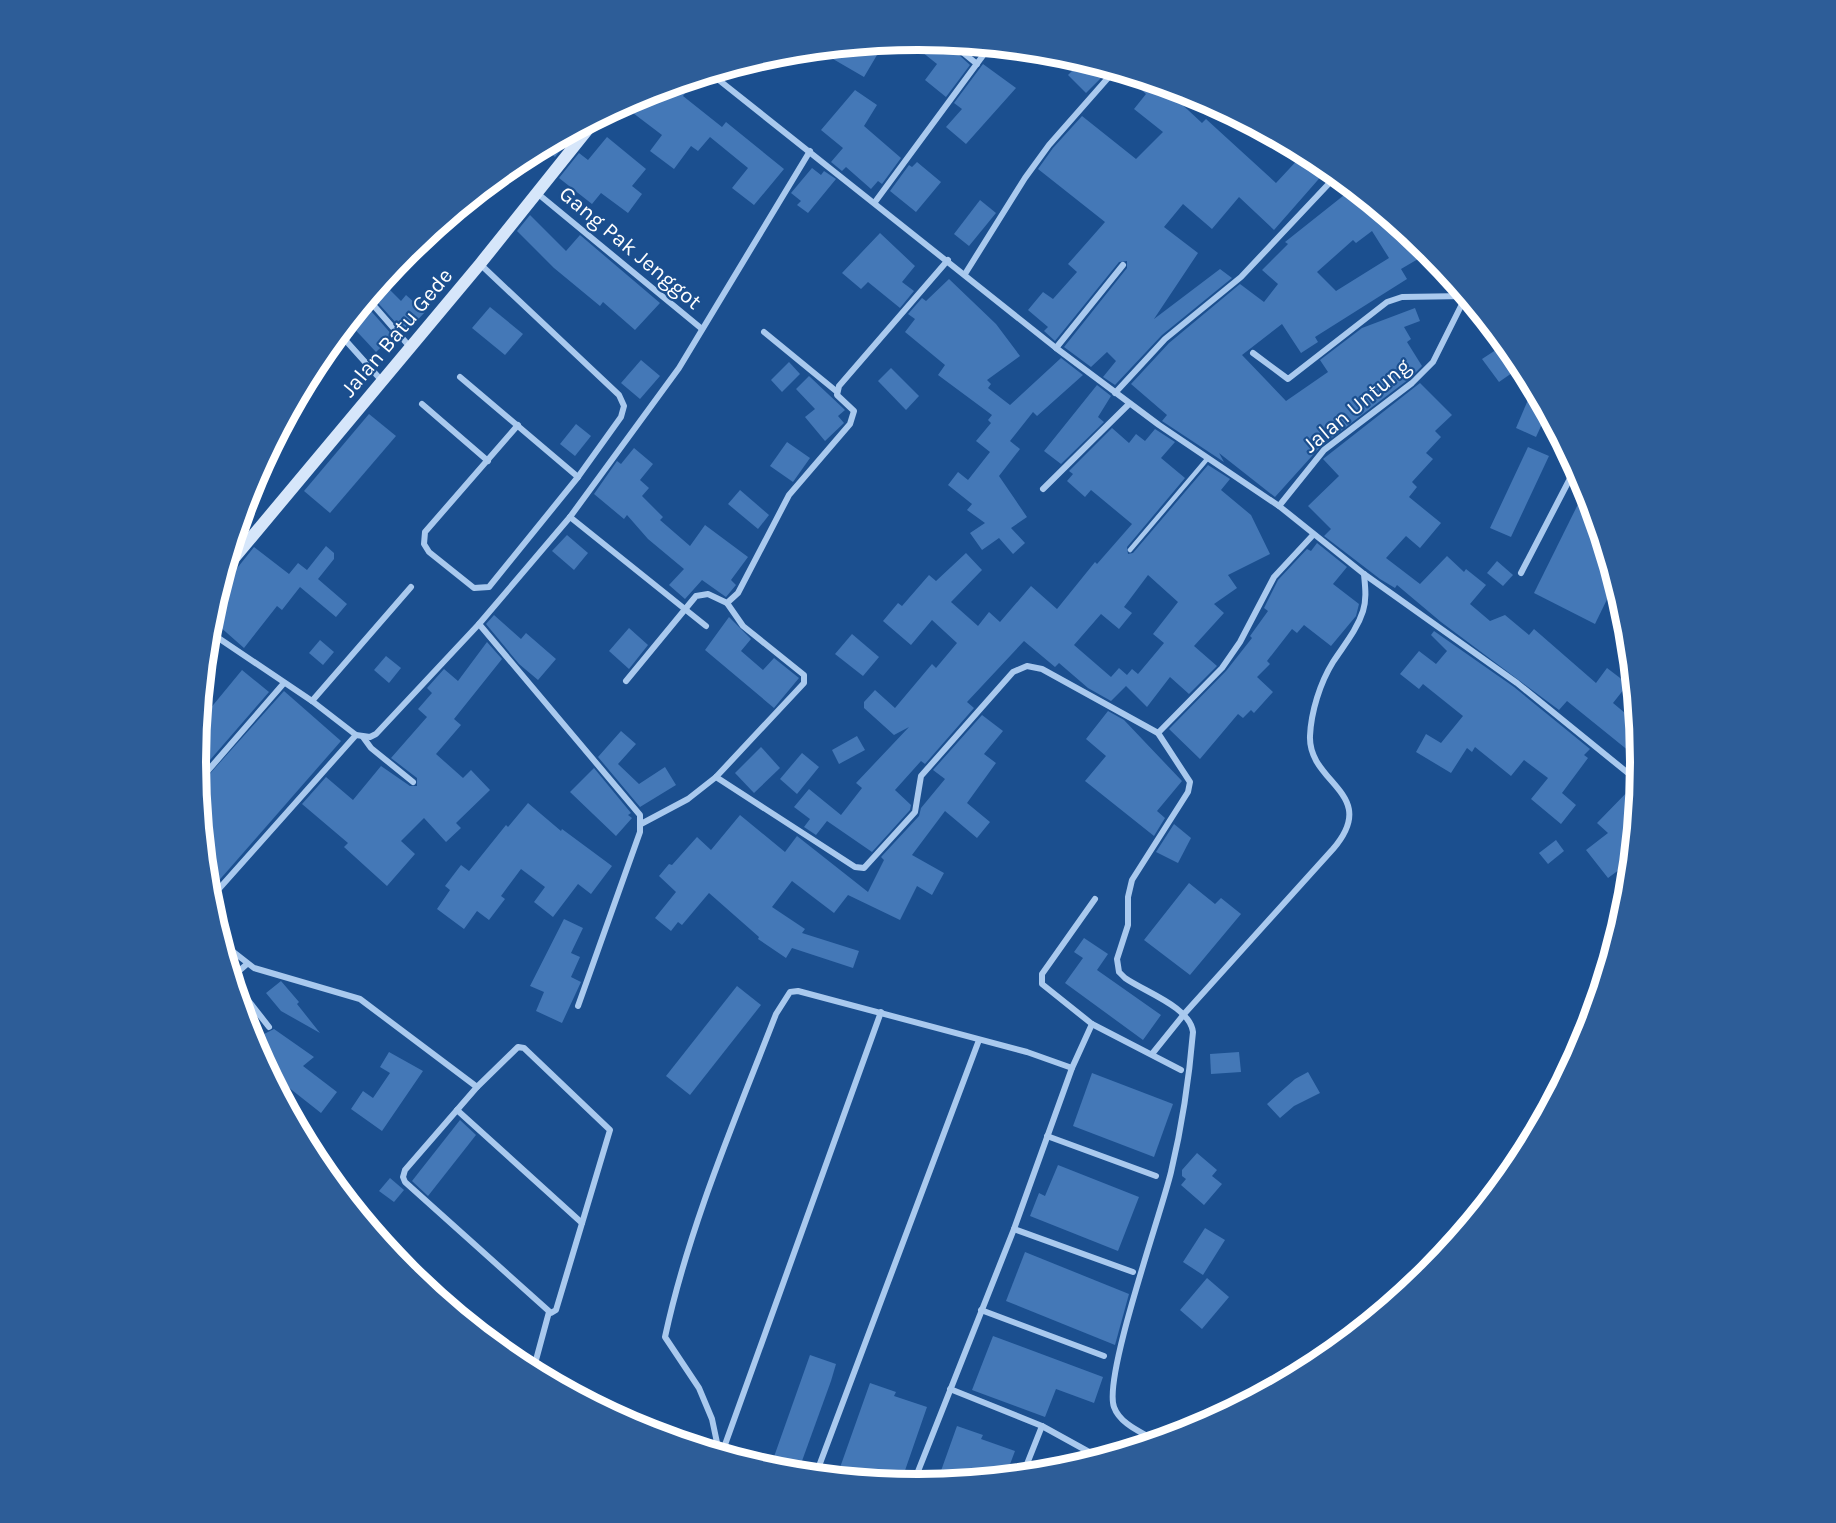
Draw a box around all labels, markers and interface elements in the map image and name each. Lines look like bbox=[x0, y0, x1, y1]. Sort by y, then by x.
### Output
street label: Gang Pak Jenggot bbox=[554, 181, 707, 315]
street label: Jalan Batu Gede bbox=[335, 263, 458, 402]
street label: Jalan Untung bbox=[1297, 353, 1416, 458]

